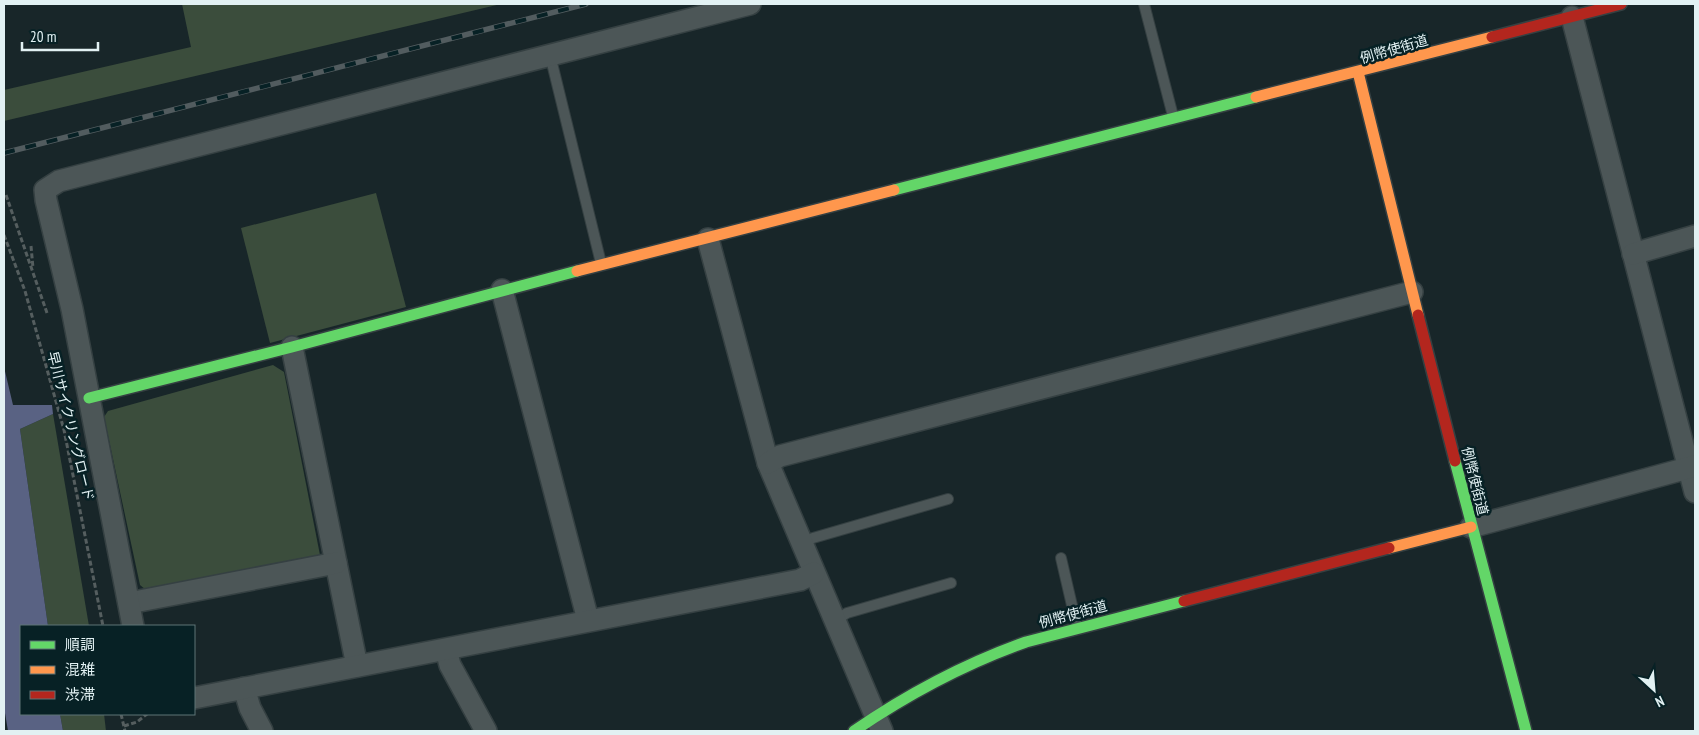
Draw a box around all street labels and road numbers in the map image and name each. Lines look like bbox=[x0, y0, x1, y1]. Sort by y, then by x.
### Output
street label: 例幣使街道 bbox=[1358, 31, 1430, 67]
street label: 早川サイクリングロード bbox=[44, 349, 98, 503]
street label: 例幣使街道 bbox=[1458, 445, 1492, 517]
street label: 例幣使街道 bbox=[1037, 596, 1109, 632]

